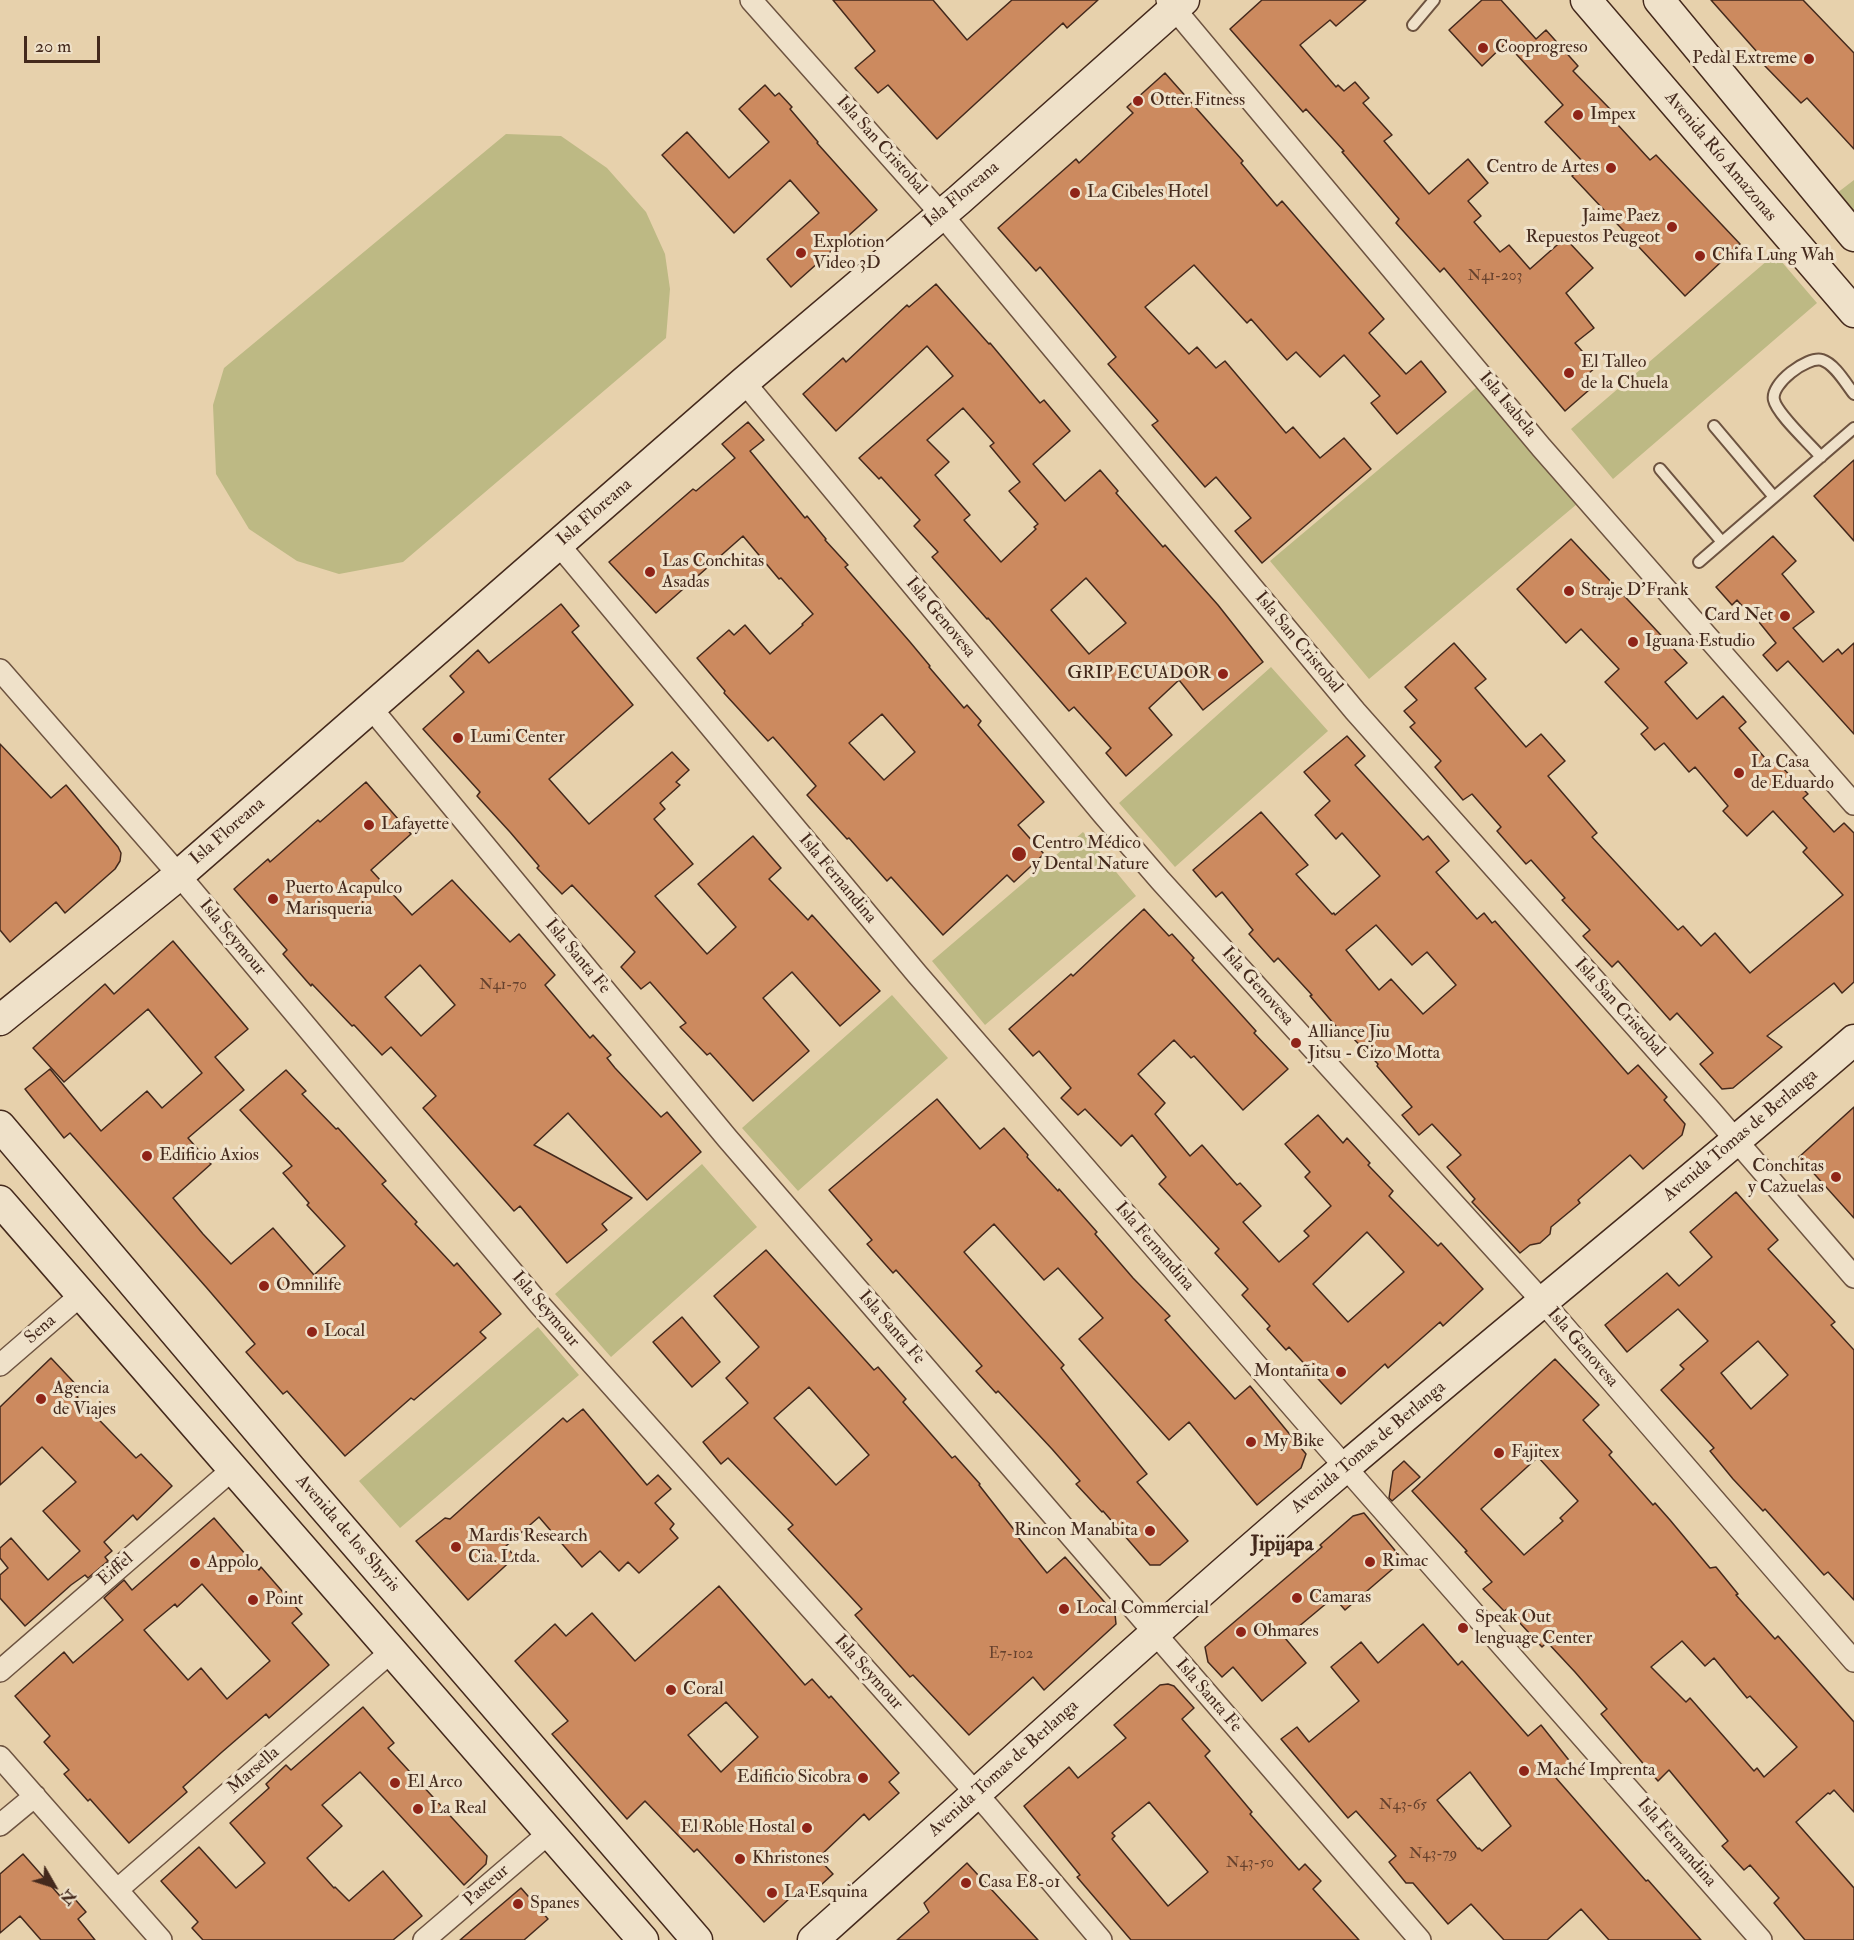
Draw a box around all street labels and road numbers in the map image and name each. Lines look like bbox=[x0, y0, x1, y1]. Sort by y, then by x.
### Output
street label: Avenida Río Amazonas bbox=[1659, 88, 1781, 226]
street label: Isla San Cristobal bbox=[831, 92, 931, 200]
street label: Isla Floreana bbox=[920, 157, 1004, 233]
street label: Isla Isabela bbox=[1474, 368, 1540, 442]
street label: Isla Floreana bbox=[553, 475, 637, 551]
street label: Isla Genovesa bbox=[900, 573, 980, 663]
street label: Isla San Cristobal bbox=[1249, 588, 1347, 698]
street label: Isla Floreana bbox=[186, 794, 270, 870]
street label: Isla Fernandina bbox=[793, 830, 881, 928]
street label: Isla Seymour bbox=[194, 895, 270, 981]
street label: Isla Santa Fe bbox=[539, 915, 615, 999]
street label: Isla Genovesa bbox=[1216, 943, 1298, 1031]
street label: Isla San Cristobal bbox=[1569, 954, 1669, 1062]
street label: Avenida Tomas de Berlanga bbox=[1659, 1065, 1823, 1207]
street label: Isla Fernandina bbox=[1110, 1198, 1198, 1296]
street label: Isla Seymour bbox=[506, 1268, 584, 1352]
street label: Isla Santa Fe bbox=[853, 1287, 929, 1369]
street label: Isla Genovesa bbox=[1542, 1304, 1622, 1392]
street label: Sena bbox=[21, 1311, 61, 1349]
street label: Avenida Tomas de Berlanga bbox=[1287, 1377, 1451, 1519]
street label: Avenida de los Shyris bbox=[290, 1471, 404, 1597]
street label: Eiffel bbox=[94, 1549, 138, 1591]
street label: Isla Seymour bbox=[829, 1631, 907, 1715]
street label: Isla Santa Fe bbox=[1170, 1655, 1246, 1737]
street label: Avenida Tomas de Berlanga bbox=[924, 1696, 1084, 1842]
street label: Marsella bbox=[224, 1743, 284, 1799]
street label: Isla Fernandina bbox=[1632, 1794, 1720, 1892]
street label: Pasteur bbox=[460, 1860, 514, 1912]

